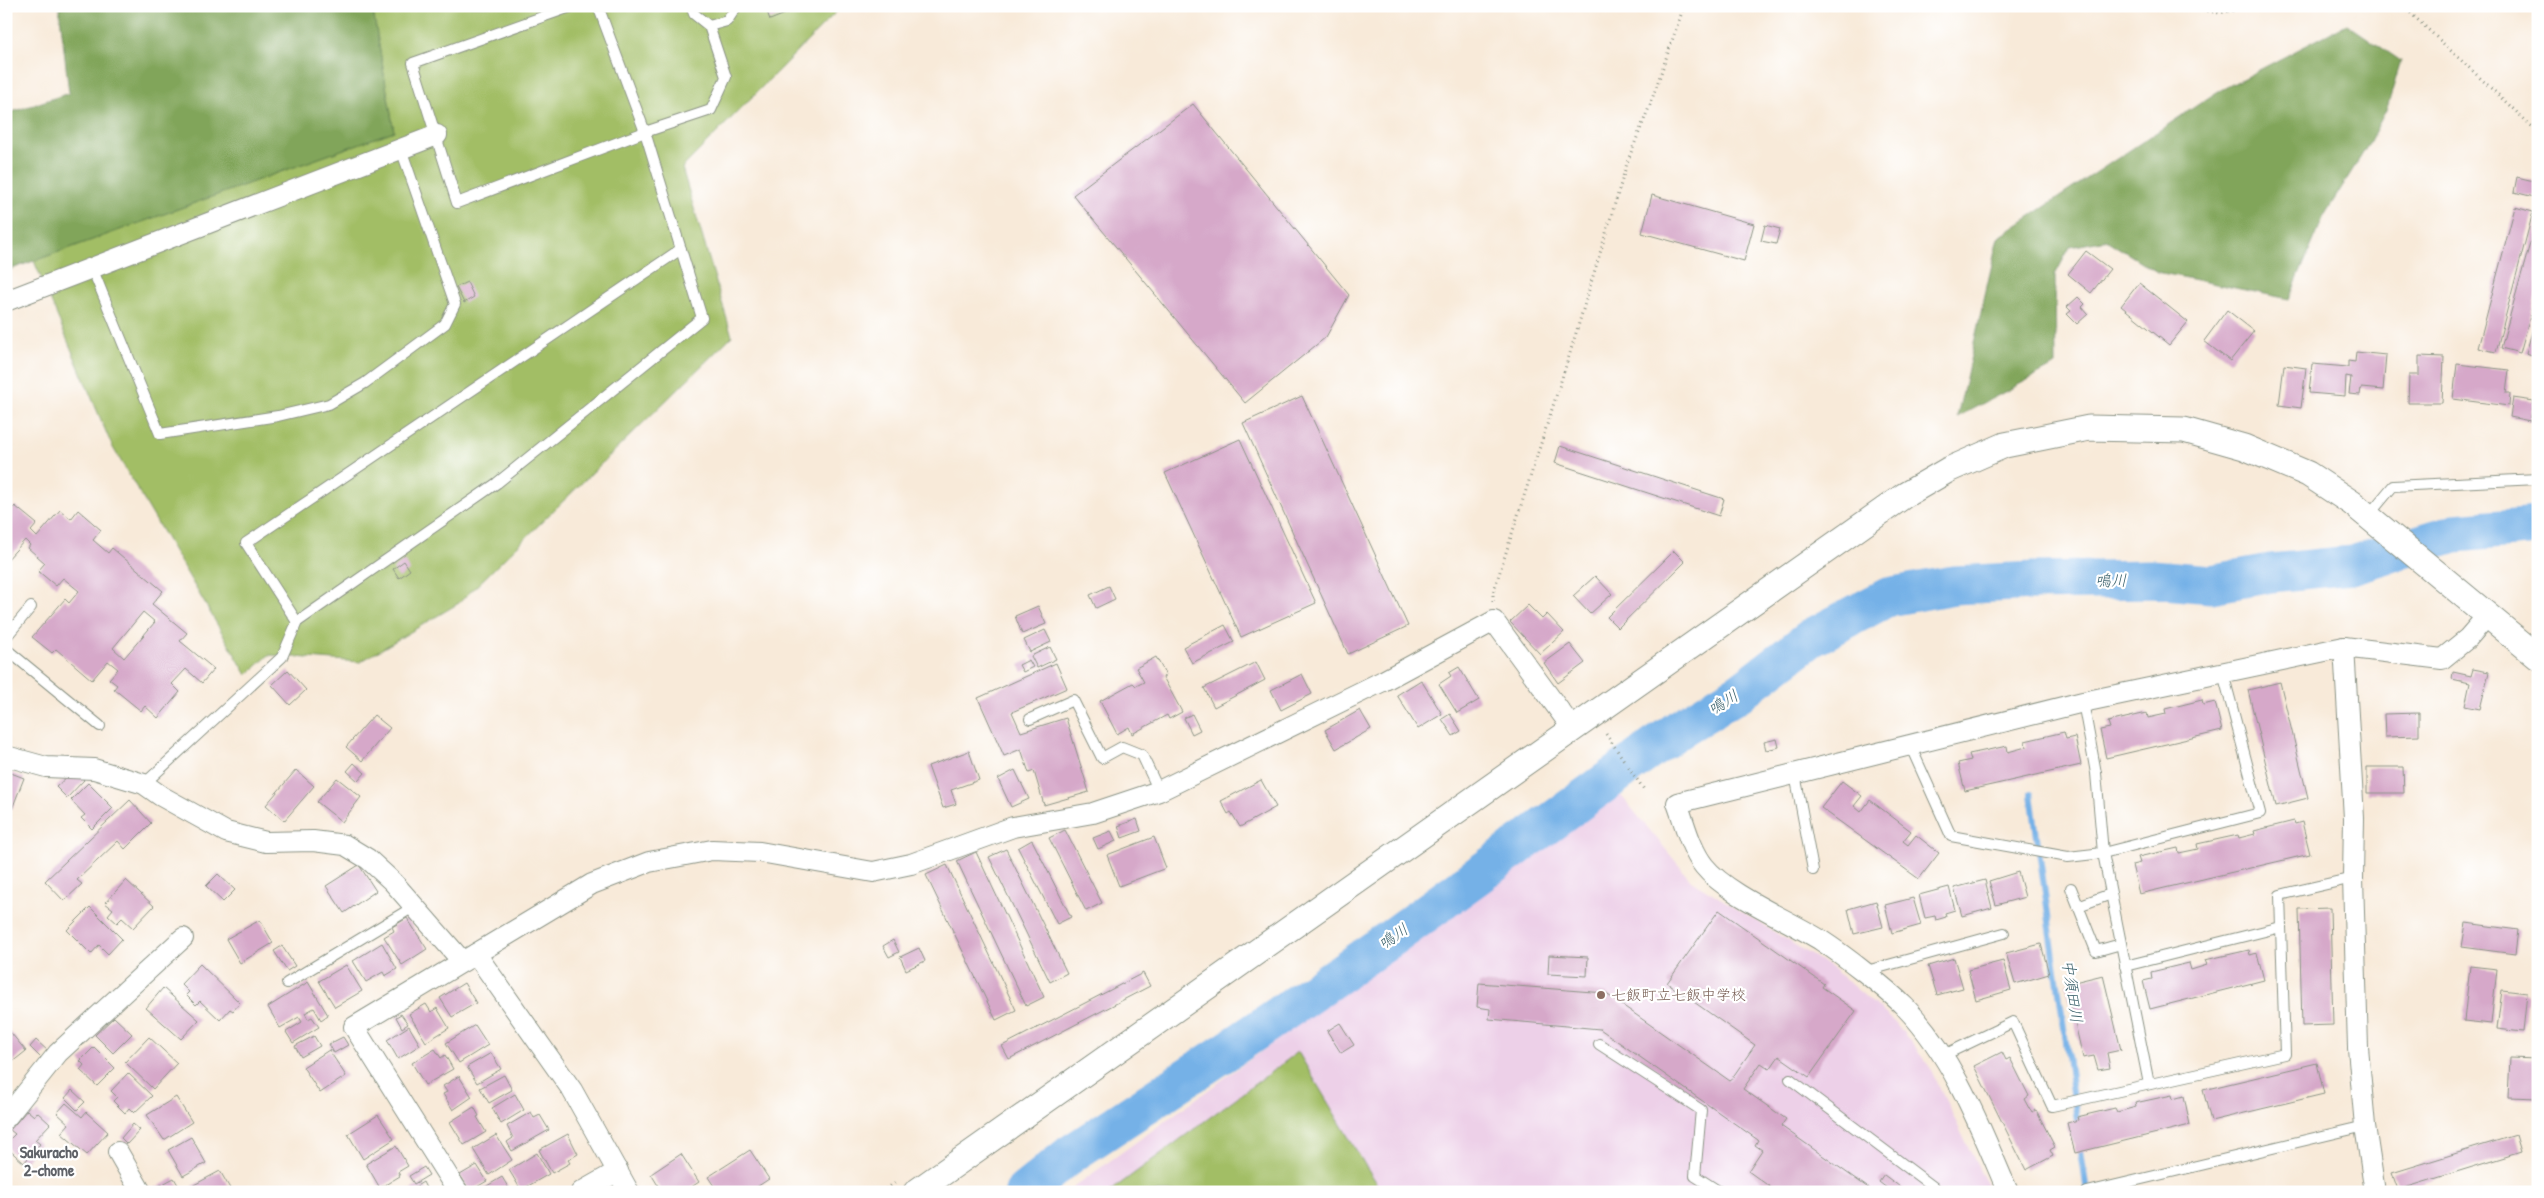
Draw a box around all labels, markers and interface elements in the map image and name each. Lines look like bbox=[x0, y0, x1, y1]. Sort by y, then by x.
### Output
water label: 鳴川 bbox=[2095, 569, 2127, 591]
water label: 鳴川 bbox=[1704, 684, 1742, 720]
water label: 鳴川 bbox=[1374, 918, 1412, 954]
water label: 中須田川 bbox=[2058, 958, 2088, 1024]
place label: 七飯町立七飯中学校 bbox=[1611, 984, 1746, 1005]
marker: 七飯町立七飯中学校 bbox=[1595, 989, 1607, 1001]
district label: Sakuracho 2-chome bbox=[20, 1141, 79, 1181]

